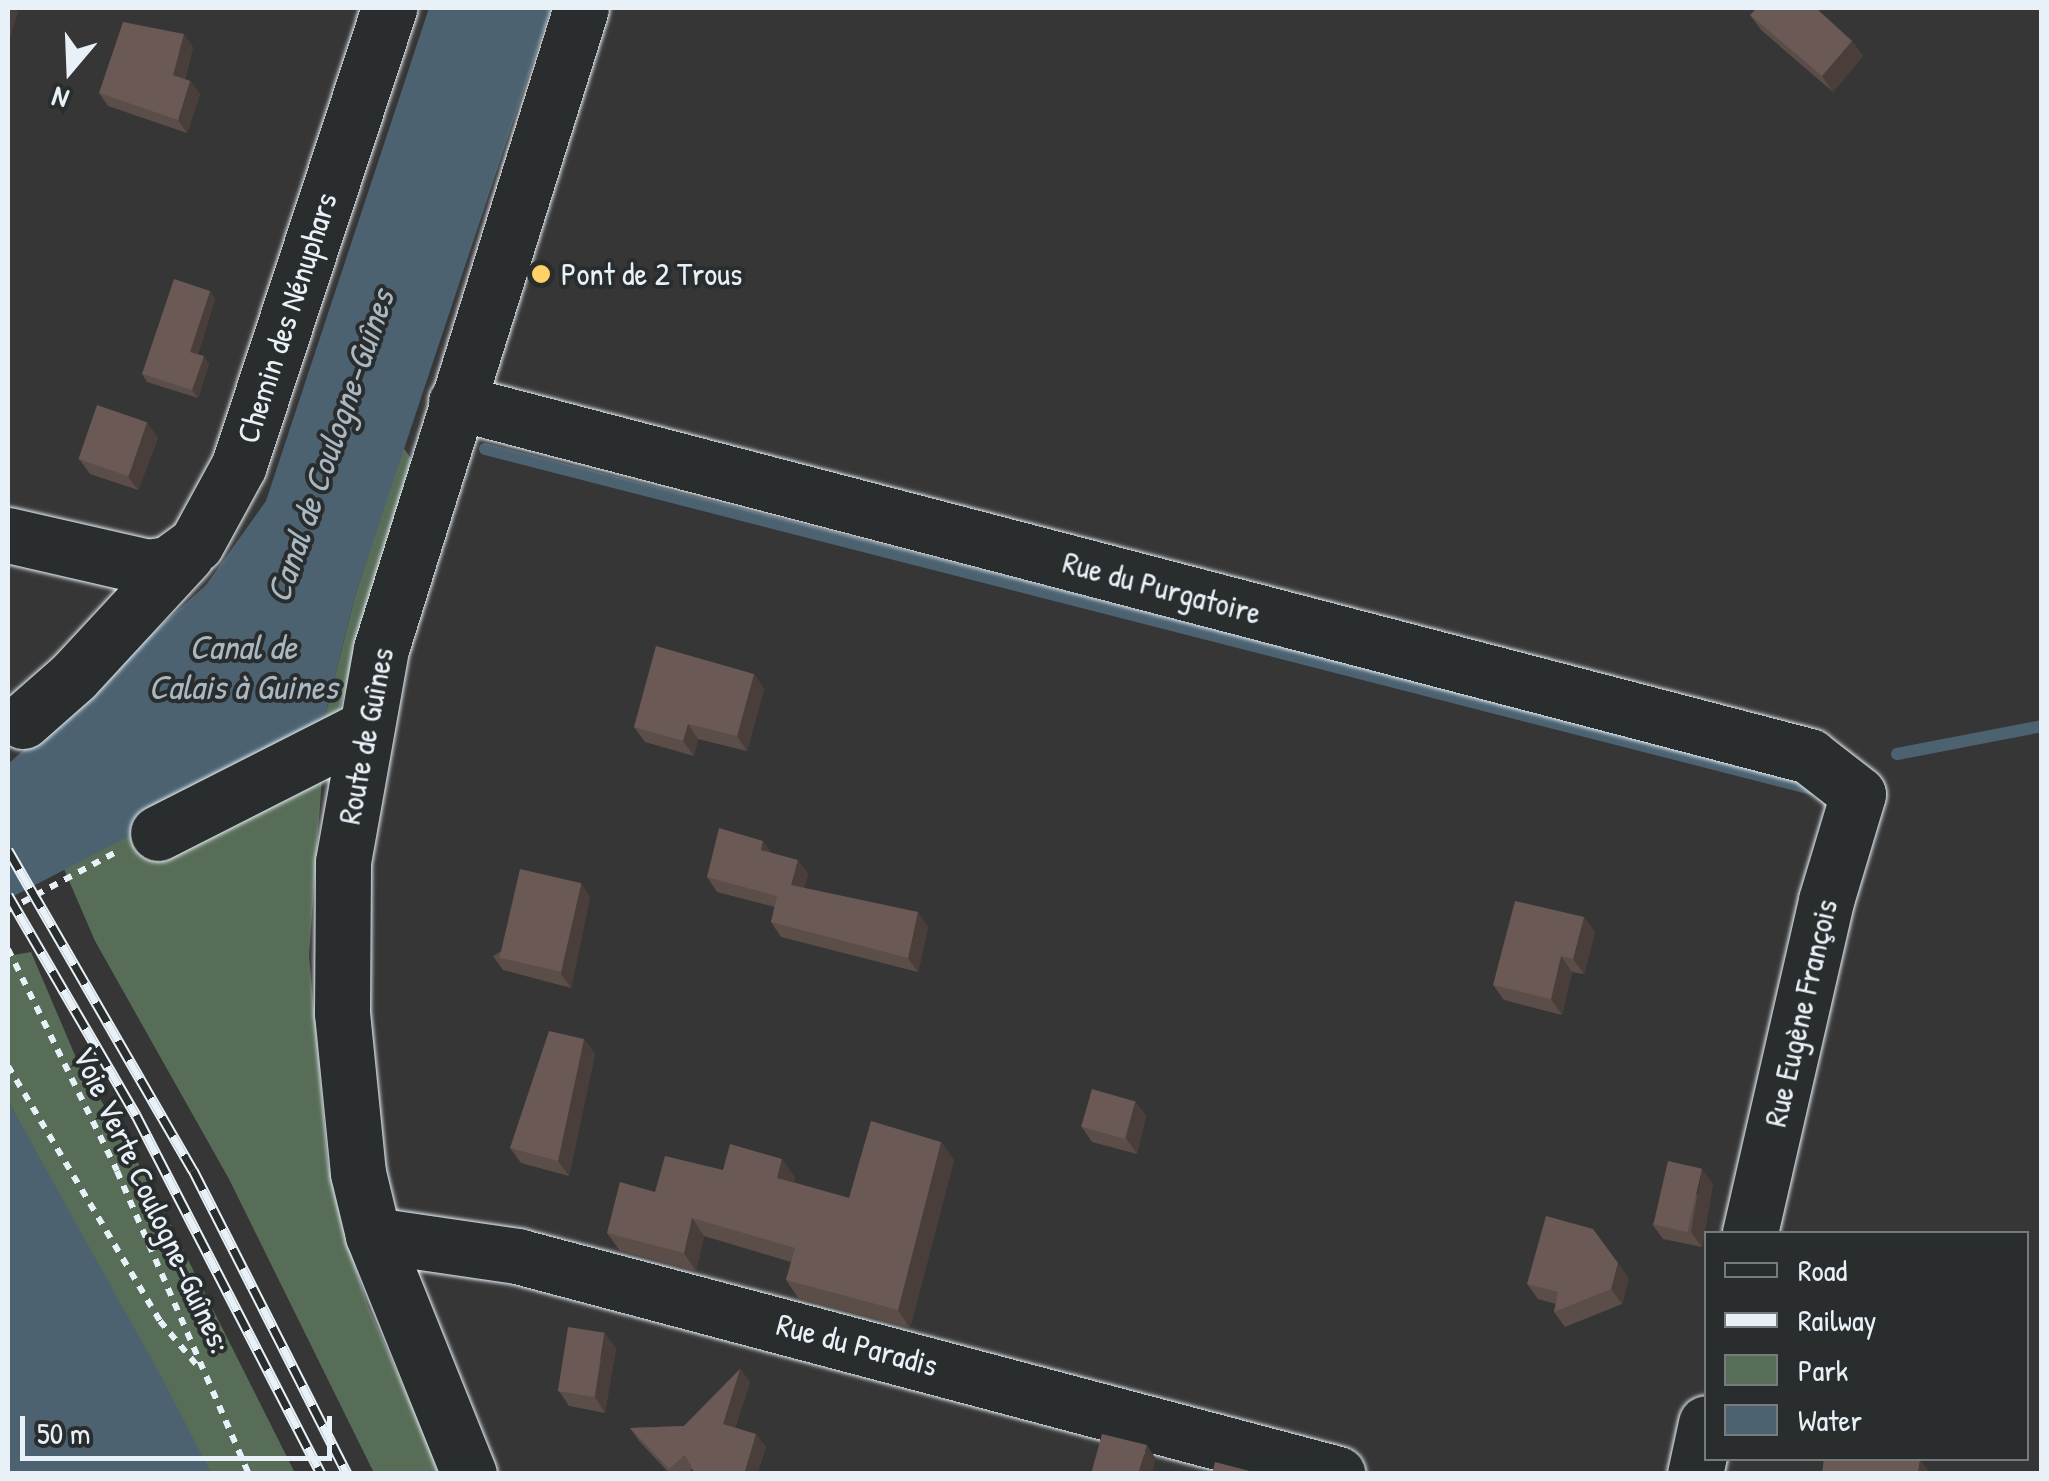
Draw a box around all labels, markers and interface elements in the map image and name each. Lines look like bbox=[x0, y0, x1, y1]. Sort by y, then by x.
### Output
north arrow bbox=[20, 20, 120, 120]
text: N bbox=[47, 78, 73, 119]
street label: Chemin des Nénuphars bbox=[228, 188, 346, 448]
place label: Pont de 2 Trous bbox=[561, 255, 742, 293]
marker: Pont de 2 Trous bbox=[530, 263, 552, 285]
water label: Canal de Coulogne-Guînes bbox=[257, 284, 403, 608]
street label: Rue du Purgatoire bbox=[1059, 543, 1265, 633]
water label: Canal de Calais à Guines bbox=[149, 626, 337, 708]
street label: Route de Guînes bbox=[330, 645, 402, 827]
street label: Rue Eugène François bbox=[1756, 896, 1846, 1130]
street label: Voie Verte Coulogne-Guînes: bbox=[64, 1041, 240, 1359]
legend bbox=[1704, 1231, 2029, 1461]
text: Road bbox=[1798, 1250, 1847, 1290]
text: Railway bbox=[1798, 1300, 1876, 1340]
street label: Rue du Paradis bbox=[772, 1305, 942, 1385]
text: Park bbox=[1798, 1350, 1848, 1390]
scale bar bbox=[25, 1396, 338, 1458]
text: Water bbox=[1798, 1400, 1862, 1440]
text: 50 m bbox=[37, 1413, 90, 1453]

